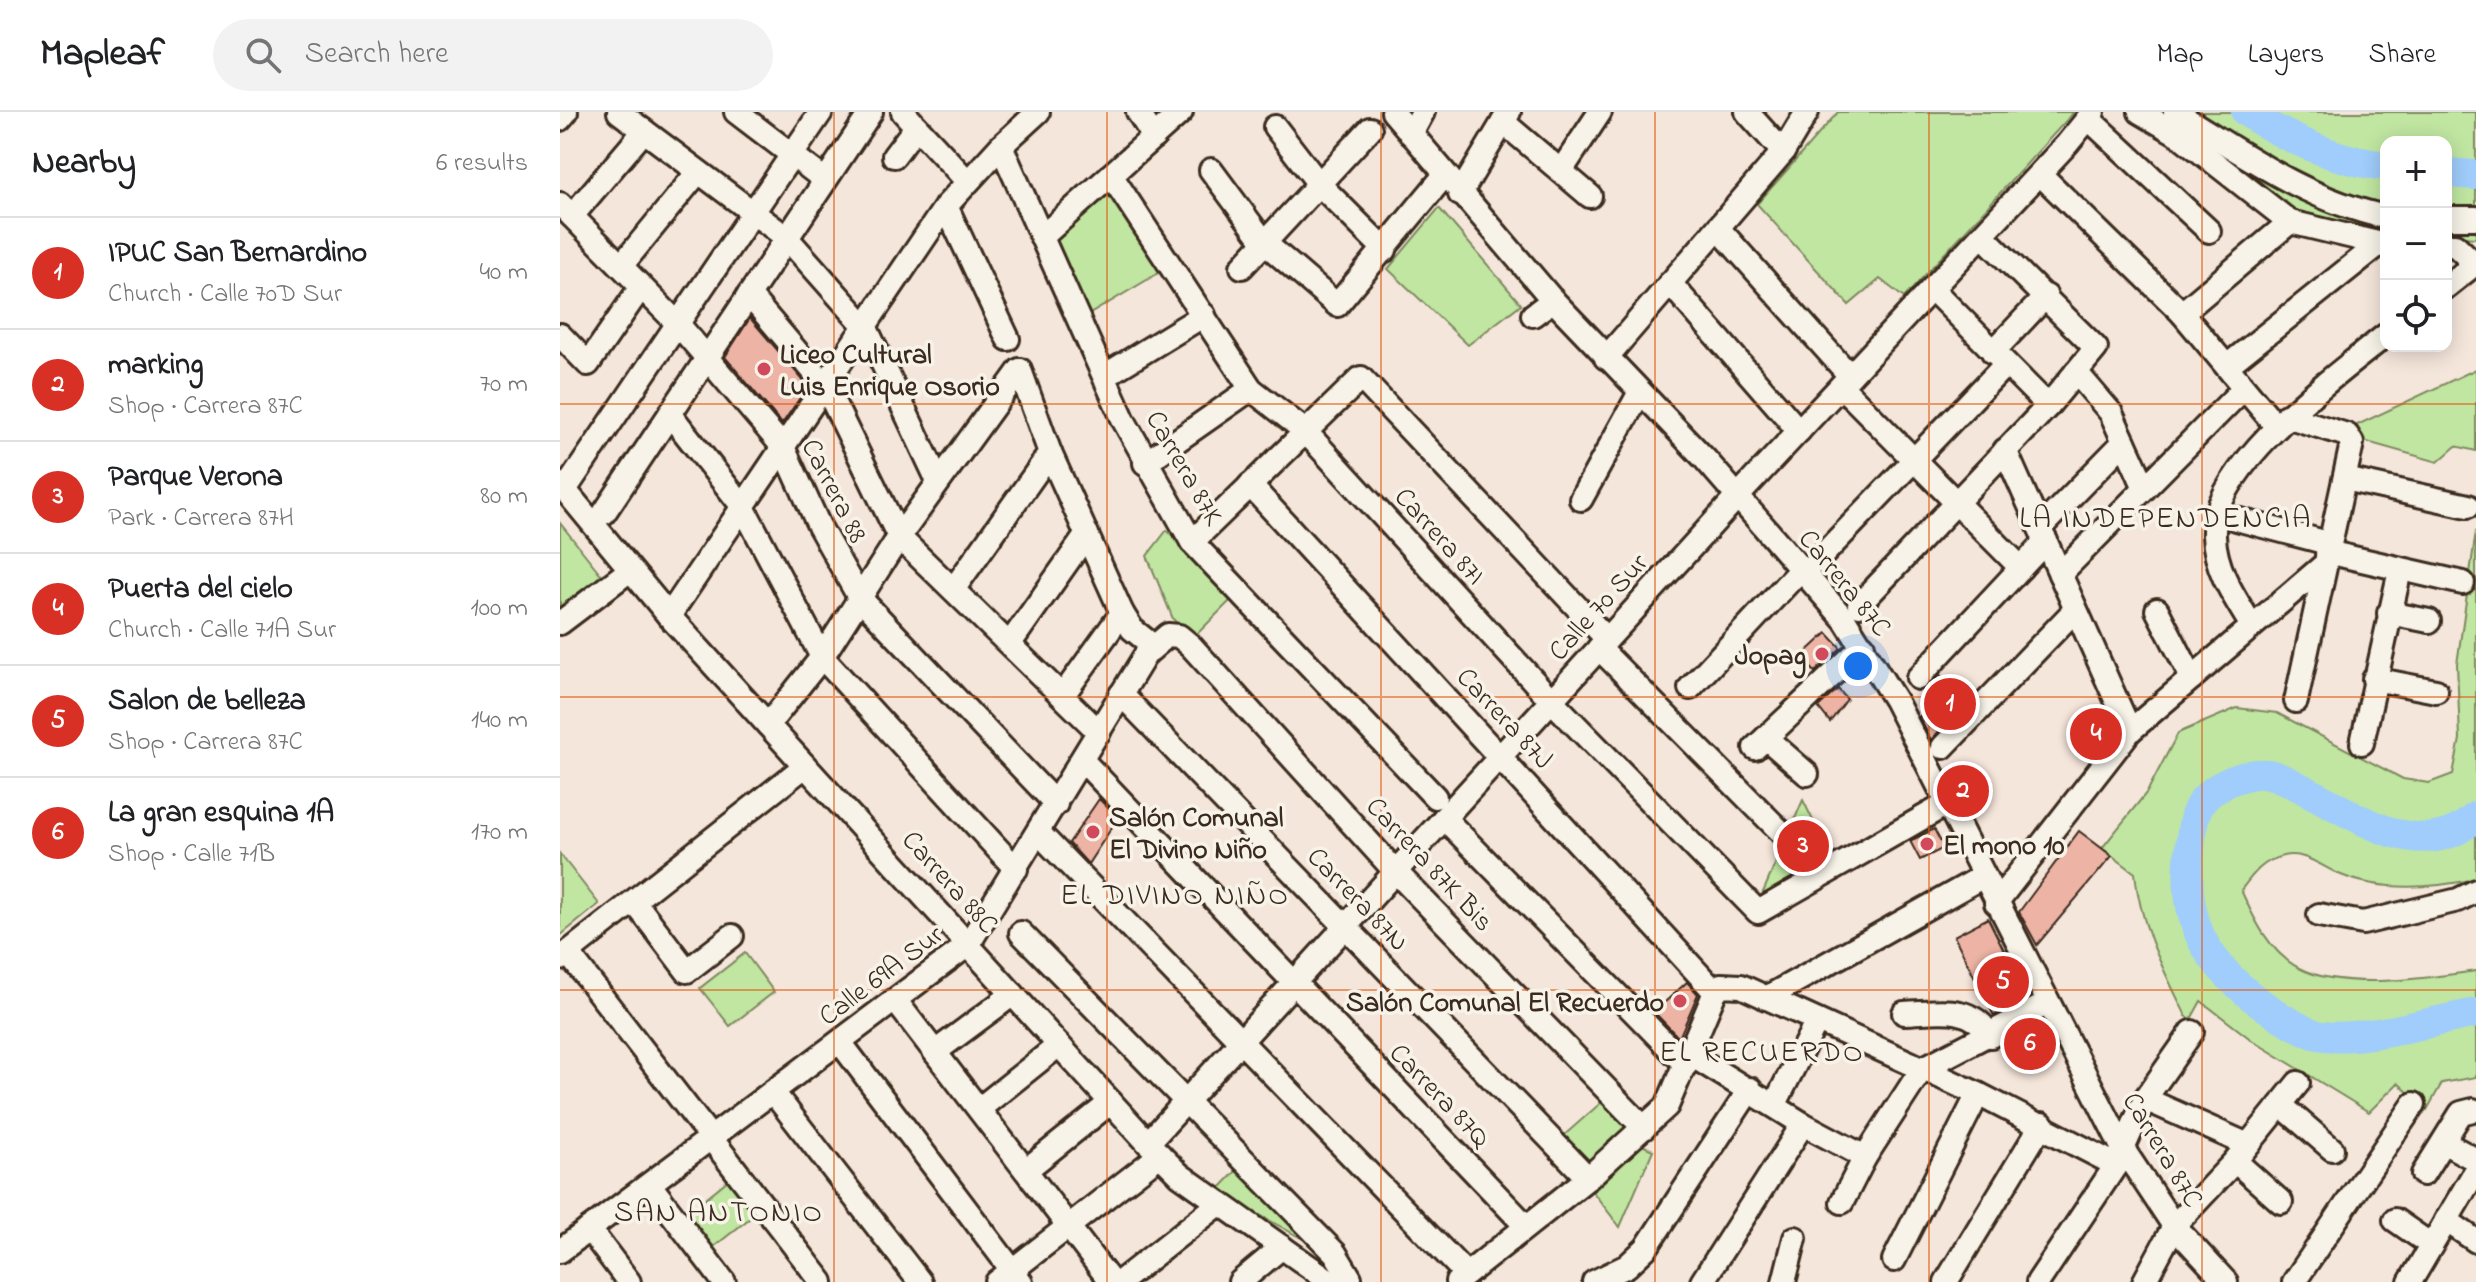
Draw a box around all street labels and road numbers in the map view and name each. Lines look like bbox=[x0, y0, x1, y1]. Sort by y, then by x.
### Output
street label: Carrera 87K bbox=[1134, 404, 1233, 534]
street label: Carrera 88 bbox=[789, 432, 877, 551]
street label: Carrera 87I bbox=[1383, 479, 1494, 596]
street label: Carrera 87C bbox=[1787, 521, 1900, 647]
street label: Calle 70 Sur bbox=[1540, 545, 1659, 671]
street label: Carrera 87J bbox=[1445, 659, 1562, 780]
street label: Carrera 87K Bis bbox=[1355, 789, 1502, 942]
street label: Carrera 88C bbox=[890, 822, 1006, 944]
street label: Carrera 87N bbox=[1296, 839, 1417, 962]
street label: Calle 69A Sur bbox=[811, 916, 953, 1037]
street label: Carrera 87Q bbox=[1378, 1035, 1499, 1159]
street label: Carrera 87C bbox=[2110, 1085, 2212, 1216]

